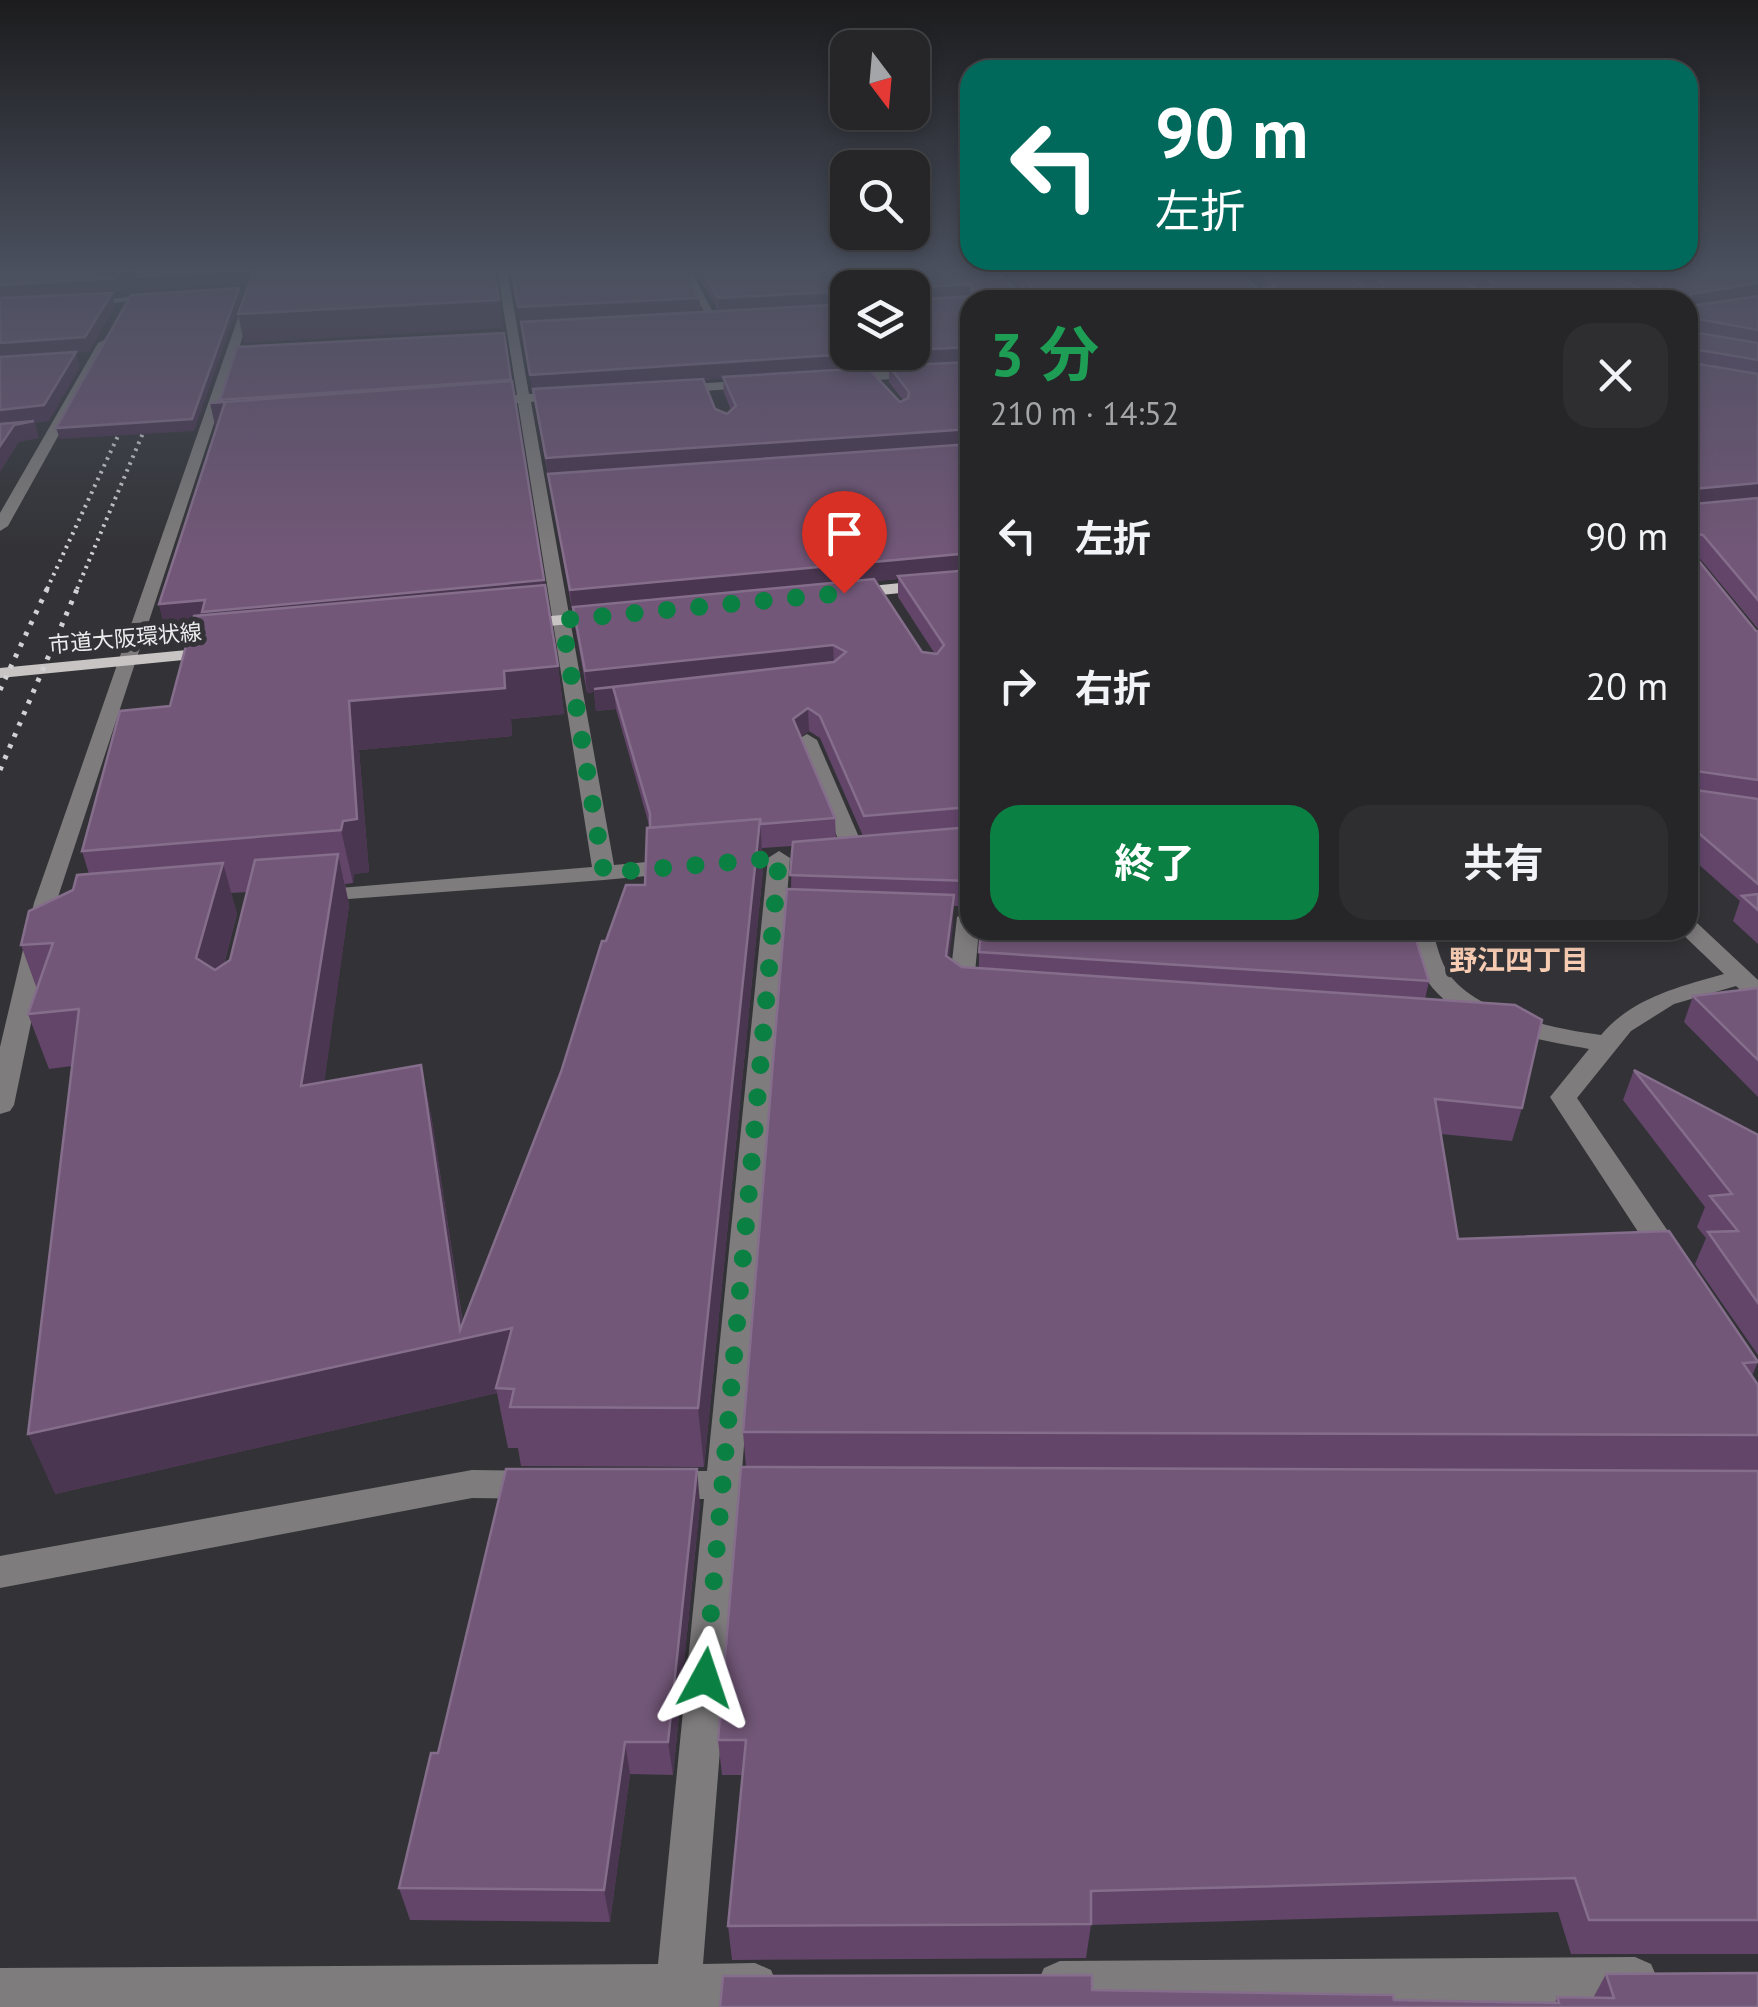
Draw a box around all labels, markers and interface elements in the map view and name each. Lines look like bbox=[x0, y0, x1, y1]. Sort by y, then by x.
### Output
north arrow bbox=[830, 30, 930, 130]
map controls bbox=[830, 30, 930, 370]
text: 90 m bbox=[1155, 87, 1308, 177]
icon: left bbox=[990, 100, 1120, 230]
button: search bbox=[830, 150, 930, 250]
text: 左折 bbox=[1155, 181, 1245, 239]
button: layers bbox=[830, 270, 930, 370]
text: 3 分 bbox=[990, 315, 1099, 393]
button: close bbox=[1563, 323, 1668, 428]
text: 210 m · 14:52 bbox=[990, 392, 1179, 434]
pin bbox=[802, 491, 887, 594]
icon: arrive bbox=[817, 506, 872, 561]
icon: left bbox=[990, 508, 1045, 563]
text: 90 m bbox=[1586, 511, 1668, 560]
text: 左折 bbox=[1075, 513, 1151, 562]
street label: 市道大阪環状線 bbox=[47, 617, 203, 659]
icon: right bbox=[990, 658, 1045, 713]
text: 20 m bbox=[1586, 661, 1668, 710]
text: 右折 bbox=[1075, 663, 1151, 712]
button: 終了 bbox=[990, 805, 1319, 920]
button: 共有 bbox=[1339, 805, 1668, 920]
district label: 野江四丁目 bbox=[1449, 941, 1589, 978]
position arrow bbox=[653, 1626, 757, 1730]

